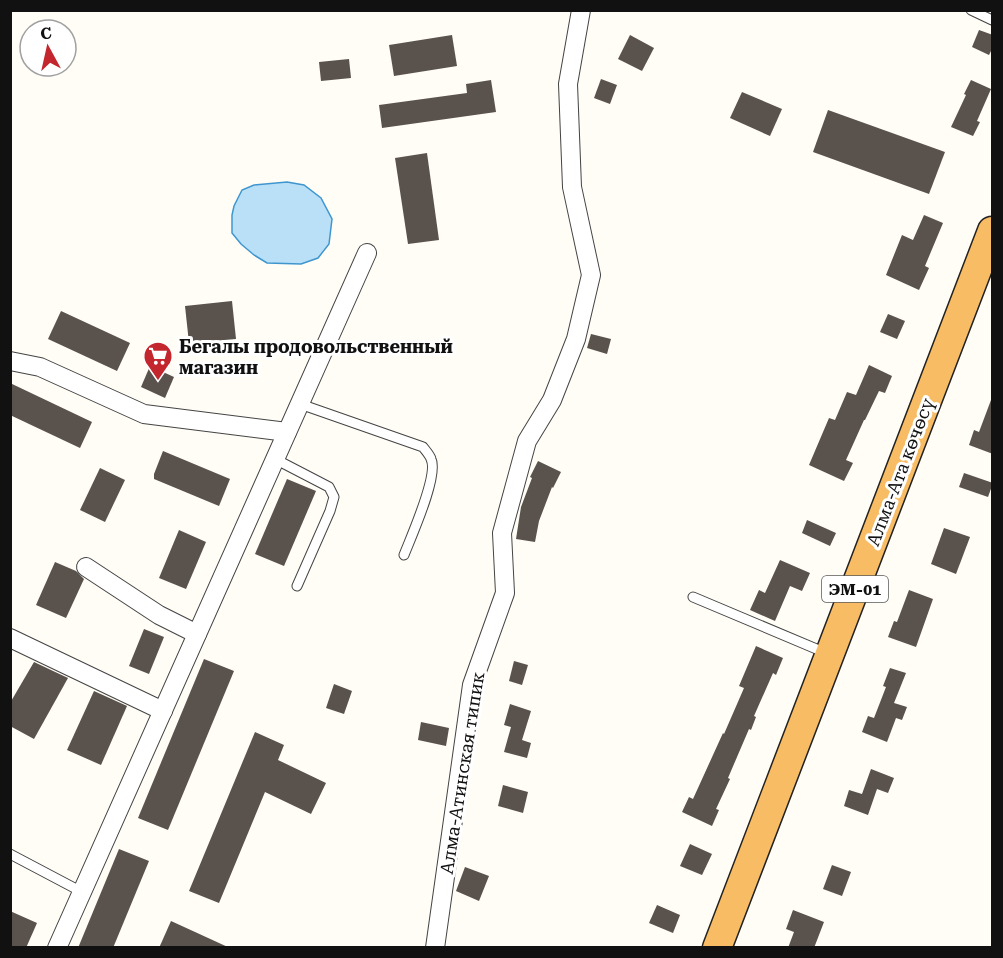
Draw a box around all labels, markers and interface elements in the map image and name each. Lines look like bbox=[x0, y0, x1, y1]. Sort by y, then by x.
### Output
north arrow bbox=[18, 18, 78, 78]
text: С bbox=[39, 23, 53, 44]
place label: Бегалы продовольственный магазин bbox=[179, 336, 453, 378]
supermarket icon: Бегалы продовольственный магазин bbox=[142, 340, 174, 382]
street label: Алма-Ата көчөсү bbox=[862, 395, 938, 549]
road number: ЭМ-01 bbox=[822, 576, 888, 602]
street label: Алма-Атинская типик bbox=[436, 670, 488, 876]

